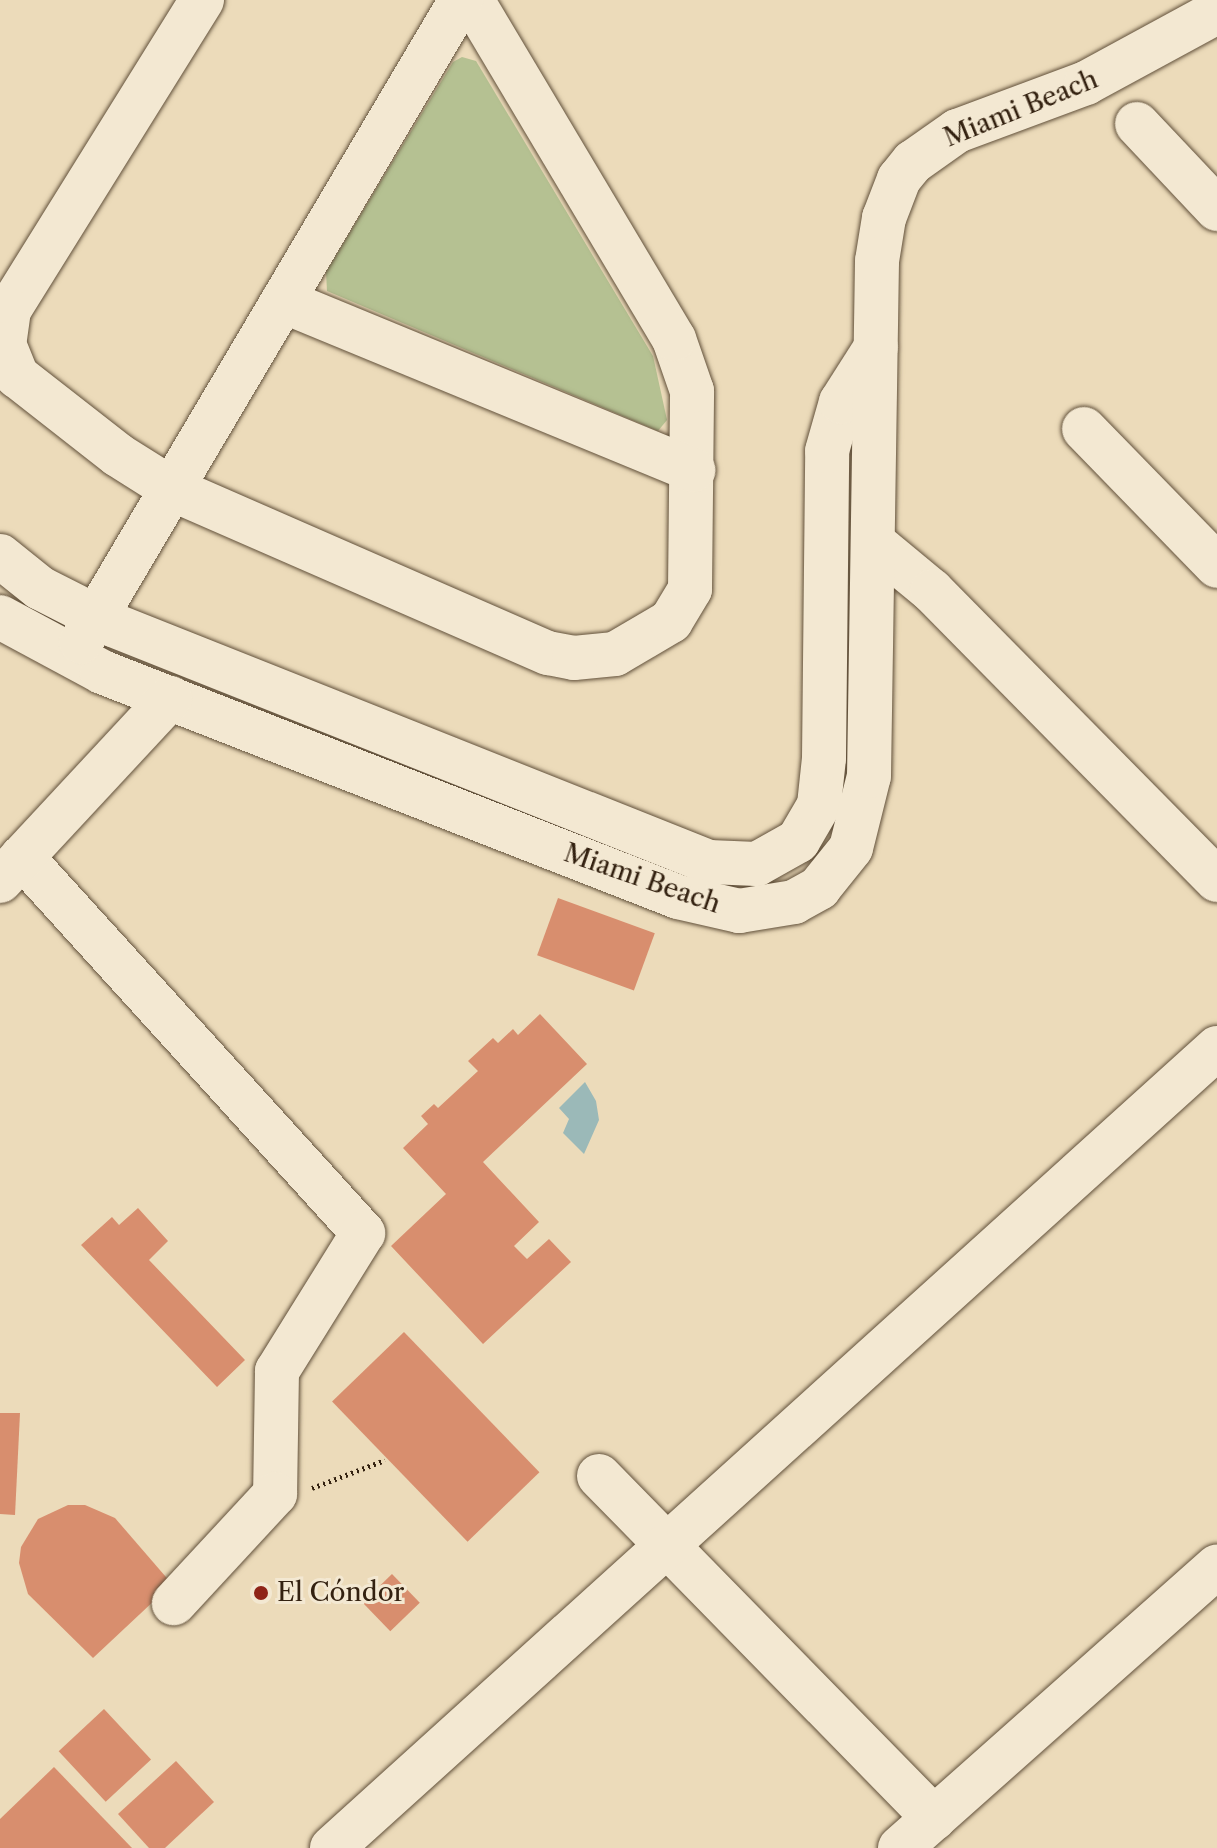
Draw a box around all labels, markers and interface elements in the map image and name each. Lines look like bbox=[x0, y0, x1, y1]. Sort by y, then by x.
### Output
street label: Miami Beach bbox=[939, 64, 1103, 154]
street label: Miami Beach bbox=[560, 838, 724, 920]
place label: El Cóndor bbox=[277, 1577, 405, 1609]
marker: El Cóndor bbox=[252, 1584, 270, 1602]

